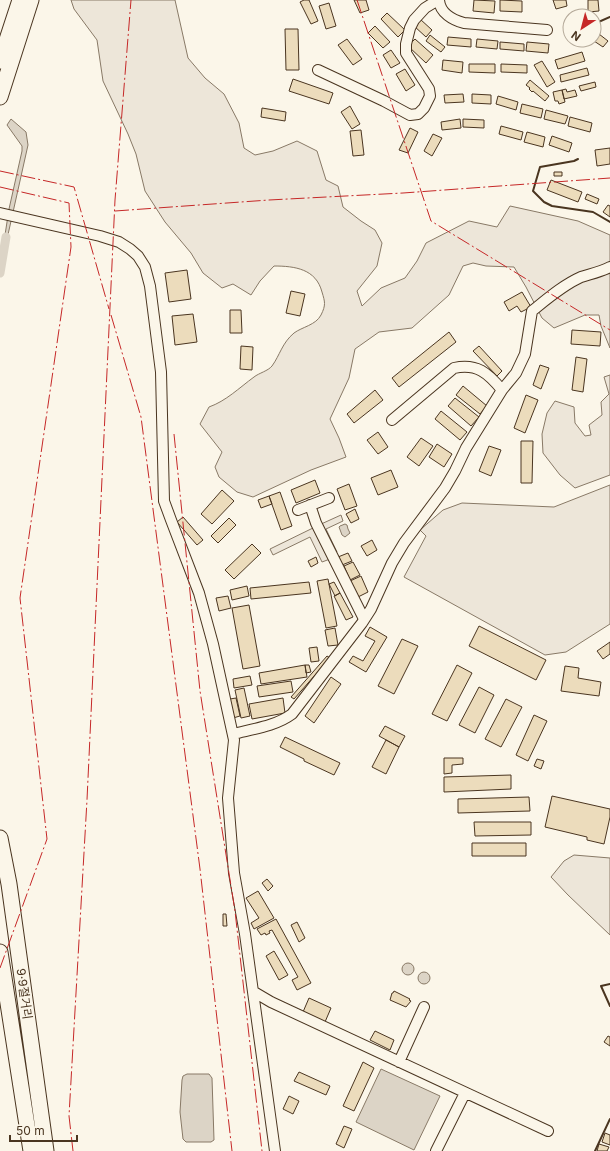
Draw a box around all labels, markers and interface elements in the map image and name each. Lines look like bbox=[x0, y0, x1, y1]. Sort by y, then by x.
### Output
north arrow bbox=[562, 8, 602, 48]
text: N bbox=[569, 28, 584, 44]
street label: 9·9절거리 bbox=[13, 967, 36, 1020]
scale bar bbox=[10, 1117, 77, 1143]
text: 50 m bbox=[16, 1123, 45, 1138]

